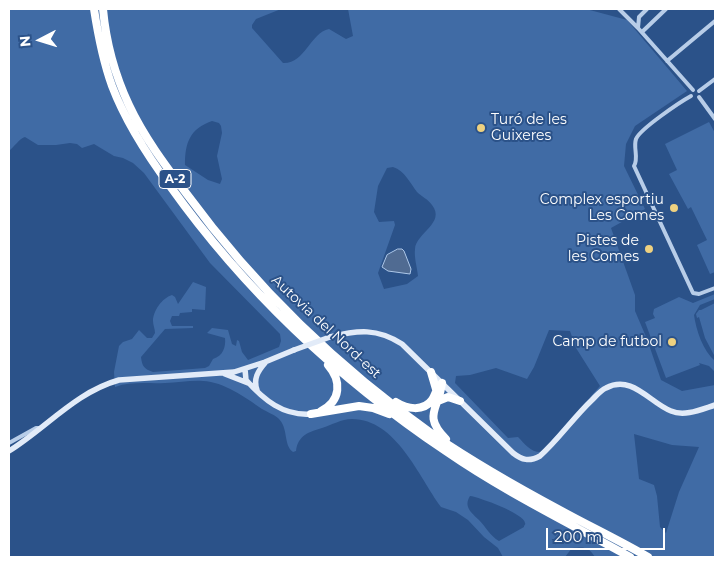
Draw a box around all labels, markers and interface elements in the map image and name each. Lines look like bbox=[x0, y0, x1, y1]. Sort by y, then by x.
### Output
north arrow bbox=[15, 15, 65, 65]
text: N bbox=[16, 35, 35, 48]
place label: Turó de les Guixeres bbox=[491, 112, 567, 144]
marker: Turó de les Guixeres bbox=[475, 122, 487, 134]
road number: A-2 bbox=[159, 170, 191, 188]
place label: Complex esportiu Les Comes bbox=[540, 192, 664, 224]
marker: Complex esportiu Les Comes bbox=[668, 202, 680, 214]
place label: Pistes de les Comes bbox=[568, 233, 639, 266]
marker: Pistes de les Comes bbox=[643, 243, 655, 255]
street label: Autovia del Nord-est bbox=[268, 272, 384, 382]
place label: Camp de futbol bbox=[552, 334, 662, 350]
marker: Camp de futbol bbox=[666, 336, 678, 348]
scale bar bbox=[549, 518, 668, 550]
text: 200 m bbox=[554, 527, 602, 546]

